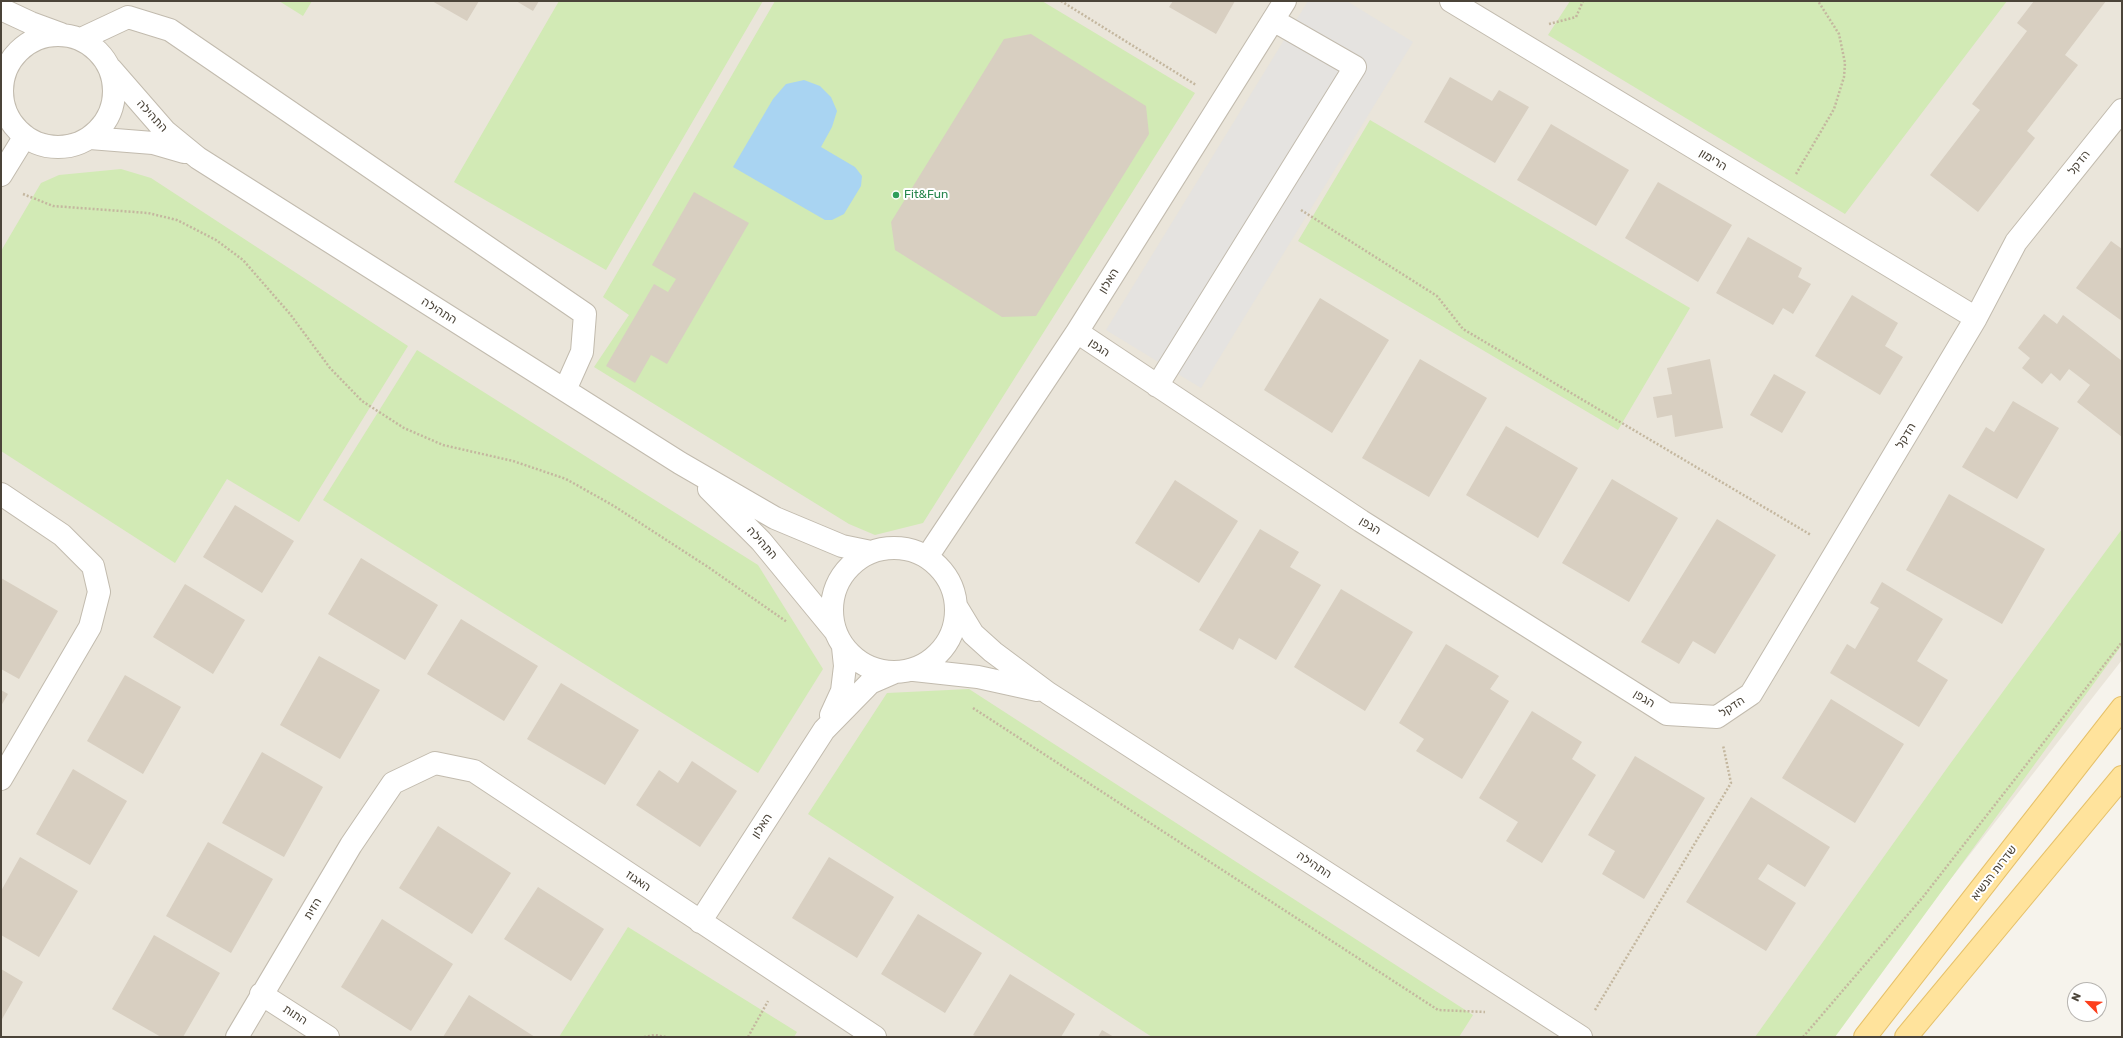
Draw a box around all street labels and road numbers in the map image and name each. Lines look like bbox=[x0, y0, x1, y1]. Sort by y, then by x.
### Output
street label: התהילה bbox=[133, 97, 171, 135]
street label: הרימון bbox=[1696, 146, 1730, 174]
street label: הדקל bbox=[2065, 148, 2093, 178]
street label: האלון bbox=[1096, 266, 1122, 296]
street label: התהילה bbox=[419, 295, 459, 327]
street label: הגפן bbox=[1086, 336, 1112, 360]
street label: הדקל bbox=[1893, 420, 1919, 452]
street label: הגפן bbox=[1357, 514, 1383, 538]
street label: התהילה bbox=[744, 524, 780, 562]
street label: הגפן bbox=[1631, 687, 1657, 711]
street label: הדקל bbox=[1716, 693, 1748, 721]
street label: האלון bbox=[749, 811, 775, 841]
street label: שדרות הנשיא bbox=[1968, 843, 2020, 903]
street label: התהילה bbox=[1294, 848, 1334, 882]
street label: האגוז bbox=[623, 867, 653, 895]
street label: הזית bbox=[301, 895, 325, 923]
street label: התות bbox=[280, 1002, 310, 1028]

